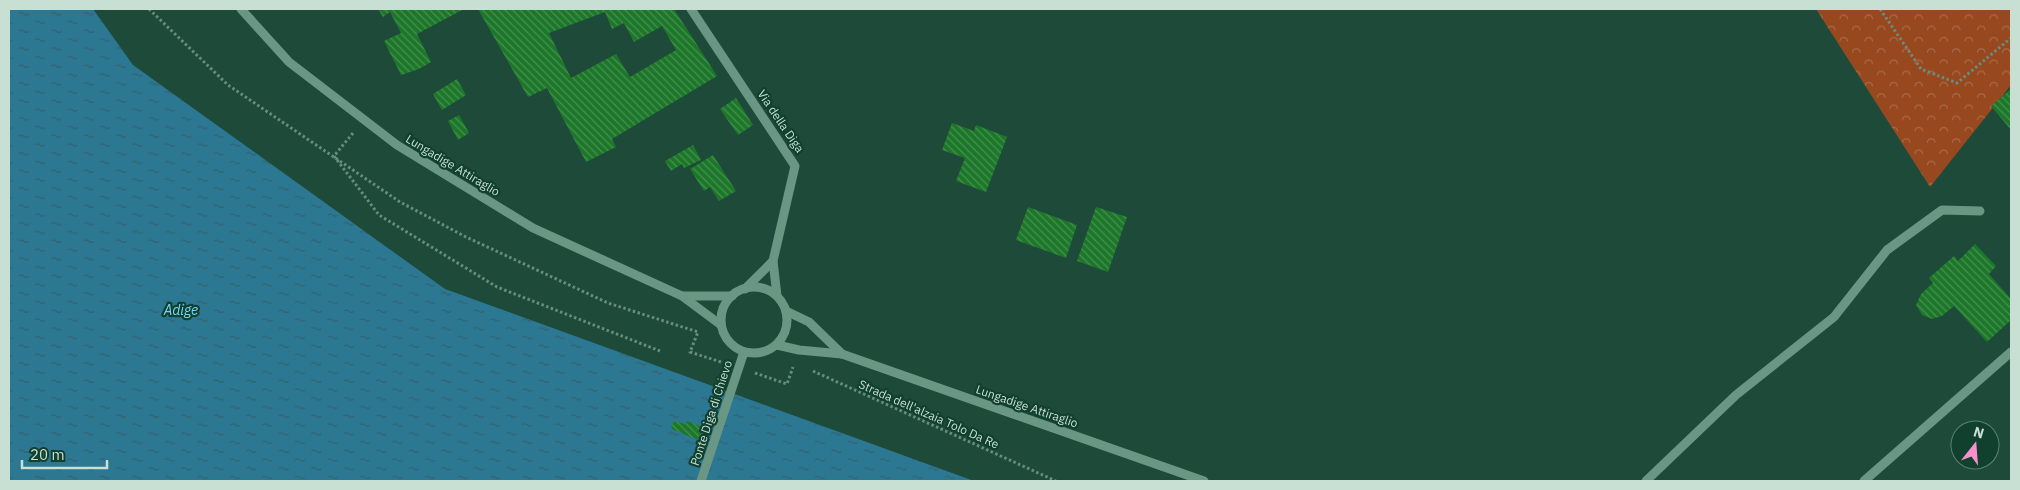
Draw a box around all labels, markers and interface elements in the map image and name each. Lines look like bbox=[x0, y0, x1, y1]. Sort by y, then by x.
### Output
street label: Via della Diga bbox=[754, 87, 808, 156]
street label: Lungadige Attiraglio bbox=[403, 131, 503, 199]
water label: Adige bbox=[163, 301, 198, 319]
street label: Ponte Diga di Chievo bbox=[687, 358, 735, 468]
street label: Strada dell'alzaia Tolo Da Re bbox=[857, 376, 1002, 452]
street label: Lungadige Attiraglio bbox=[974, 382, 1080, 431]
north arrow bbox=[1950, 420, 2000, 470]
text: N bbox=[1971, 422, 1986, 443]
scale bar bbox=[22, 438, 108, 470]
text: 20 m bbox=[30, 445, 65, 464]

